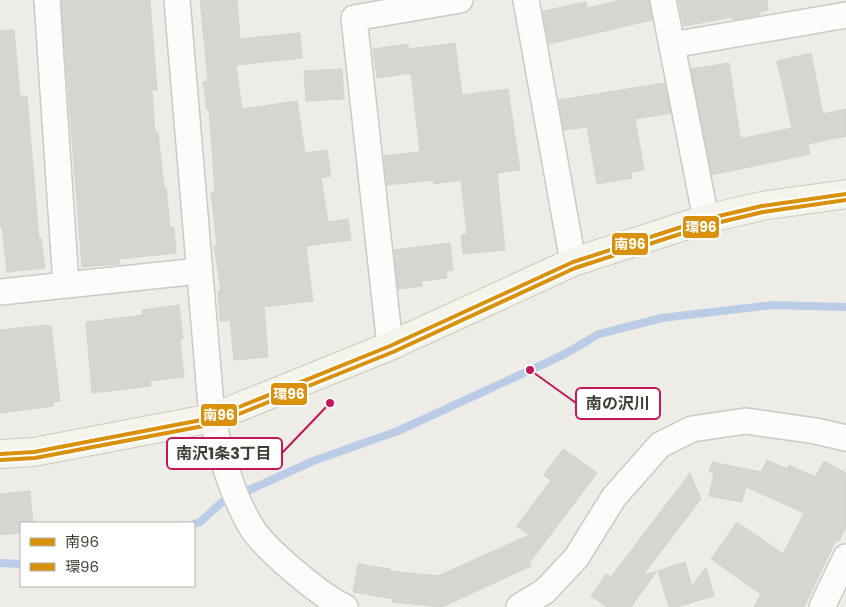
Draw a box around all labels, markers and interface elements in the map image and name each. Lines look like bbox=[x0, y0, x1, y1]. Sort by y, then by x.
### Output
line badge: 環96 bbox=[682, 215, 720, 239]
text: 環96 bbox=[685, 217, 717, 237]
line badge: 南96 bbox=[611, 232, 649, 256]
text: 南96 bbox=[614, 234, 646, 254]
line badge: 環96 bbox=[270, 382, 308, 406]
text: 環96 bbox=[273, 384, 305, 404]
callout: 南の沢川 bbox=[576, 388, 660, 419]
text: 南の沢川 bbox=[586, 392, 650, 415]
line badge: 南96 bbox=[200, 403, 238, 427]
text: 南96 bbox=[203, 405, 235, 425]
callout: 南沢1条3丁目 bbox=[167, 438, 282, 469]
text: 南沢1条3丁目 bbox=[176, 442, 272, 465]
legend bbox=[20, 522, 195, 587]
text: 南96 bbox=[65, 531, 99, 552]
text: 環96 bbox=[65, 556, 99, 577]

